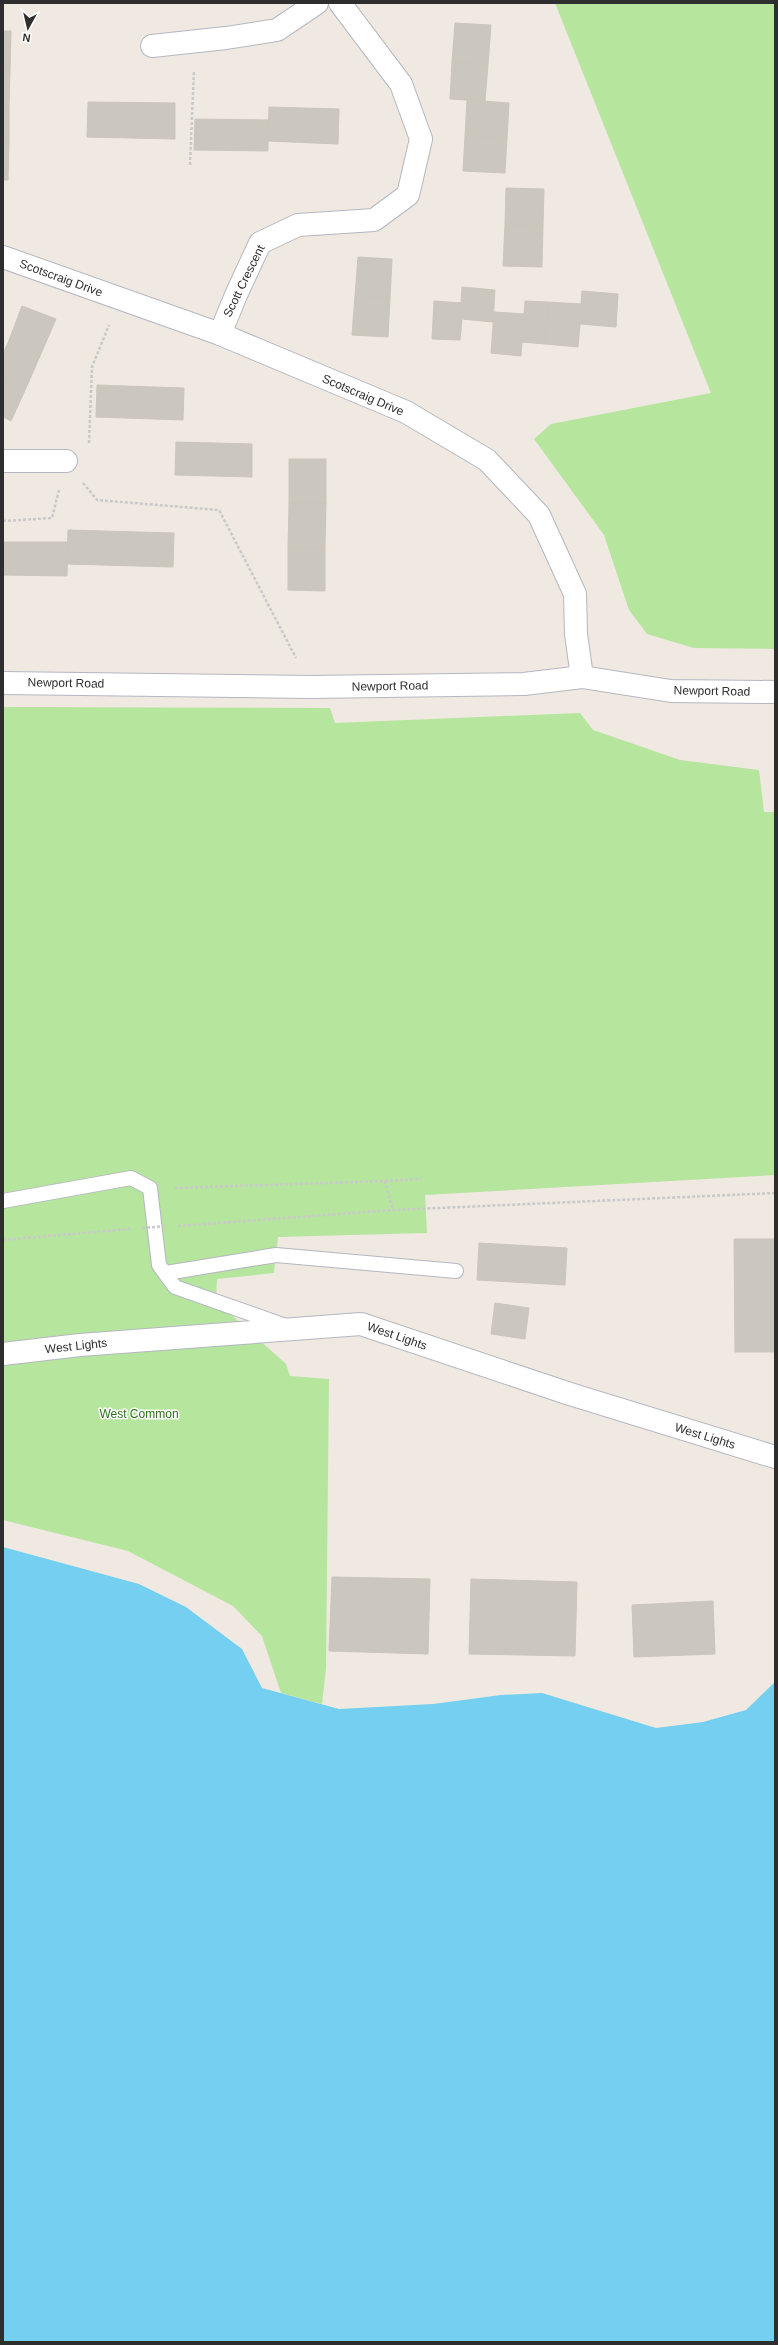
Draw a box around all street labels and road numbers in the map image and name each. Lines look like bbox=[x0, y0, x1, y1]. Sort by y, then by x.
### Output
street label: Scott Crescent bbox=[220, 242, 268, 319]
street label: Scotscraig Drive bbox=[18, 256, 105, 300]
street label: Scotscraig Drive bbox=[320, 371, 406, 419]
street label: Newport Road bbox=[28, 675, 104, 691]
street label: Newport Road bbox=[352, 678, 428, 694]
street label: Newport Road bbox=[674, 683, 750, 699]
street label: West Lights bbox=[365, 1319, 429, 1353]
street label: West Lights bbox=[44, 1336, 108, 1356]
street label: West Lights bbox=[673, 1420, 737, 1452]

